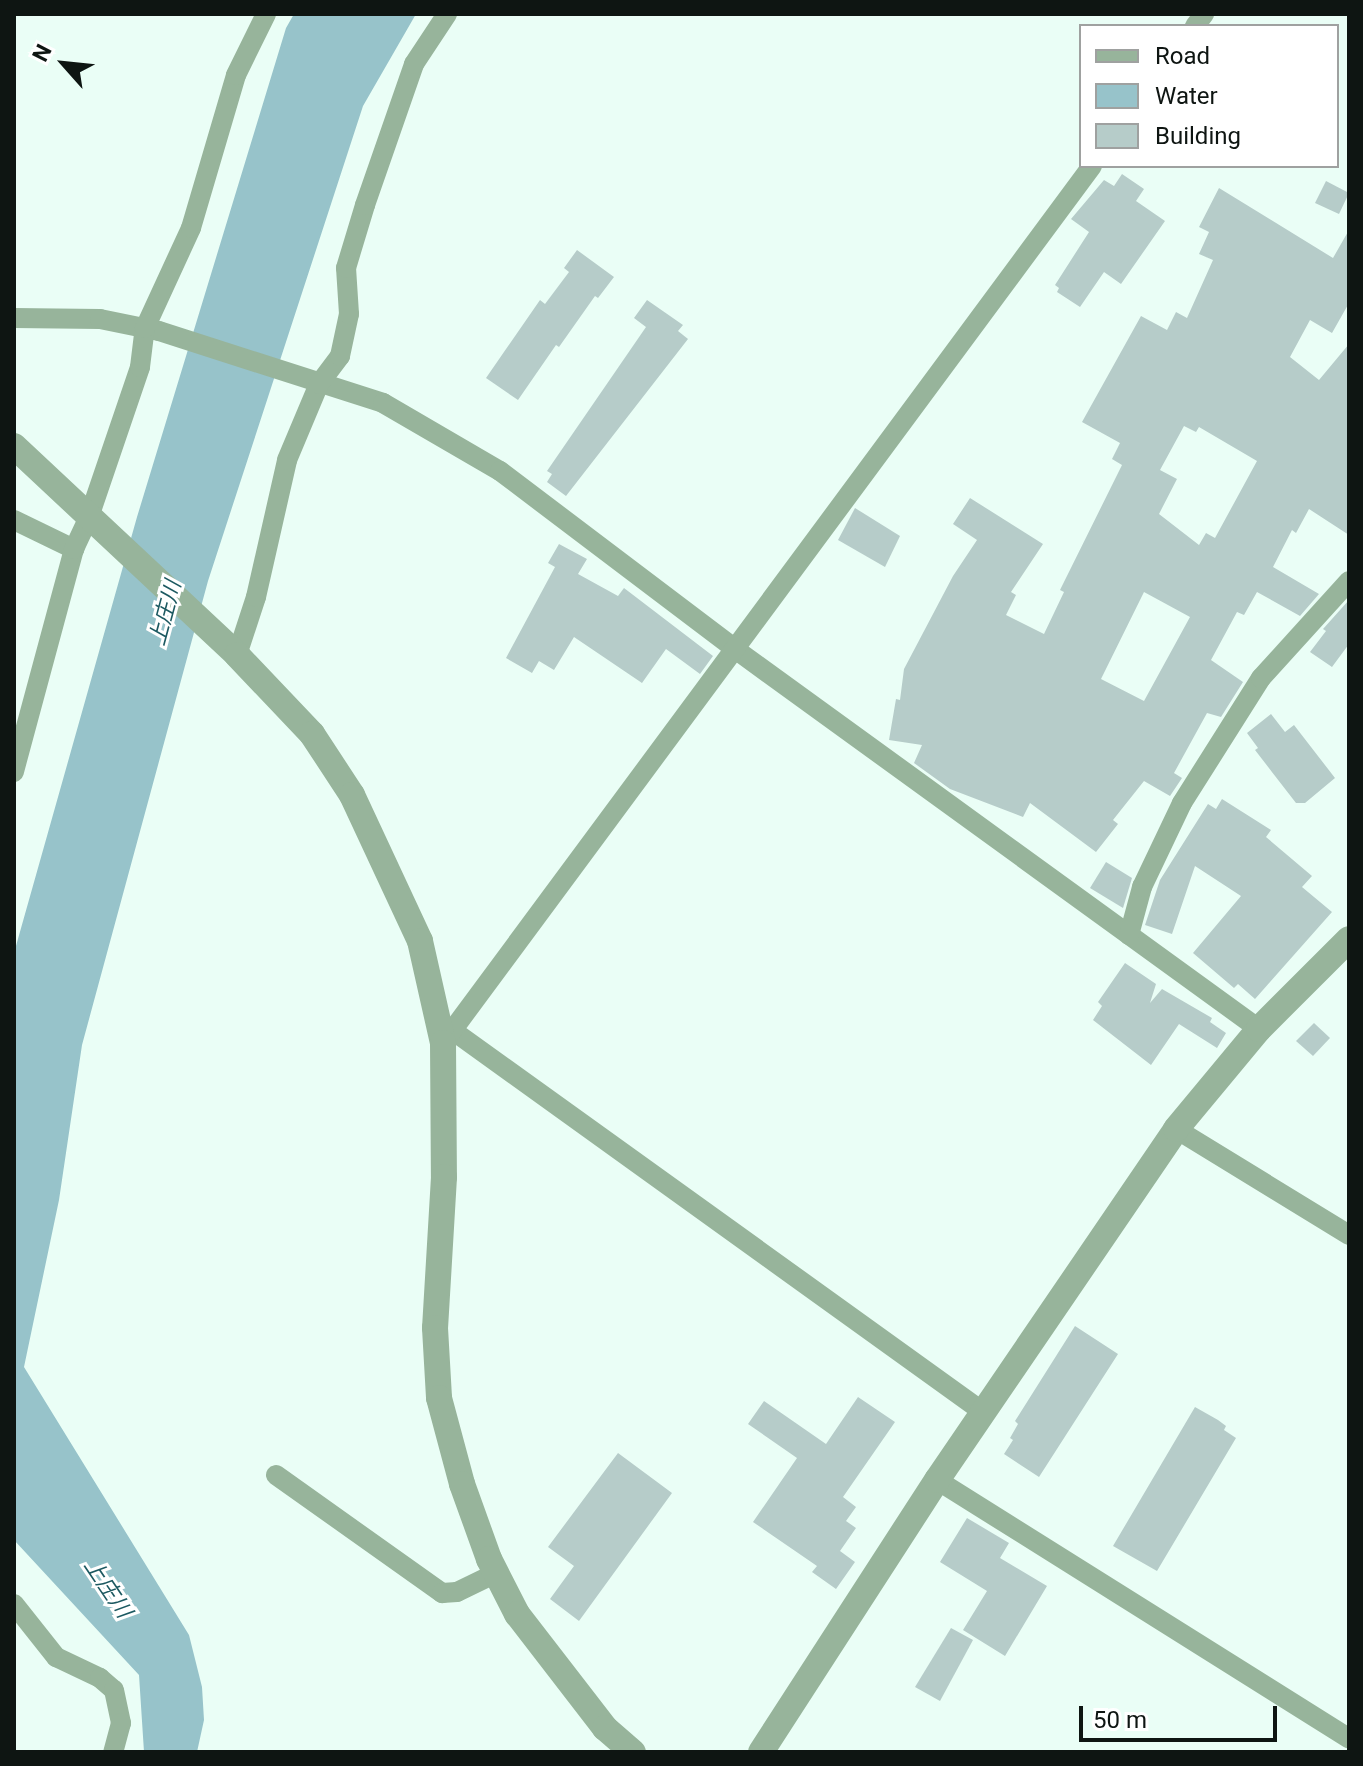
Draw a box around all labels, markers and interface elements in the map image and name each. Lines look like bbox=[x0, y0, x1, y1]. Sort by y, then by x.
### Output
north arrow bbox=[24, 24, 104, 104]
legend bbox=[1079, 24, 1339, 168]
text: N bbox=[28, 40, 57, 65]
text: Road bbox=[1155, 42, 1210, 70]
text: Water bbox=[1155, 82, 1218, 110]
text: Building bbox=[1155, 122, 1241, 150]
water label: 上庄川 bbox=[144, 578, 186, 648]
water label: 上庄川 bbox=[79, 1553, 137, 1623]
scale bar bbox=[1083, 1690, 1281, 1740]
text: 50 m bbox=[1093, 1706, 1147, 1734]

